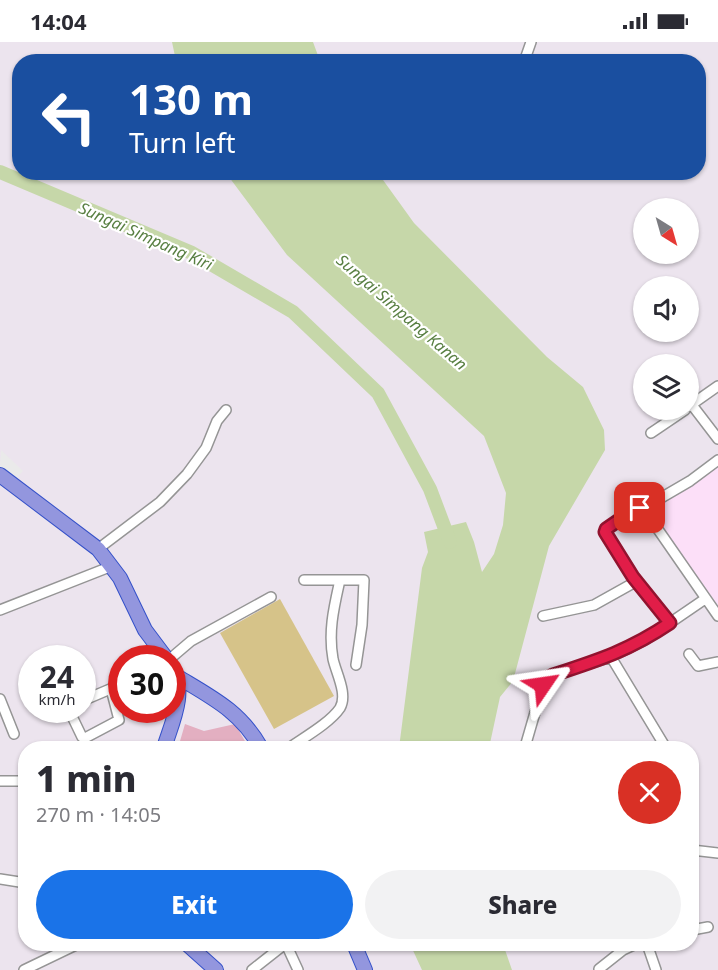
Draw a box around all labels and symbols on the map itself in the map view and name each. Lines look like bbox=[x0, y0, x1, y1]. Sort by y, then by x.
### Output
water label: Sungai Simpang Kiri bbox=[76, 197, 217, 276]
north arrow bbox=[633, 198, 699, 264]
water label: Sungai Simpang Kanan bbox=[332, 249, 472, 375]
pin bbox=[614, 482, 665, 533]
speed limit sign: 30 bbox=[108, 645, 186, 723]
position arrow bbox=[511, 653, 575, 717]

